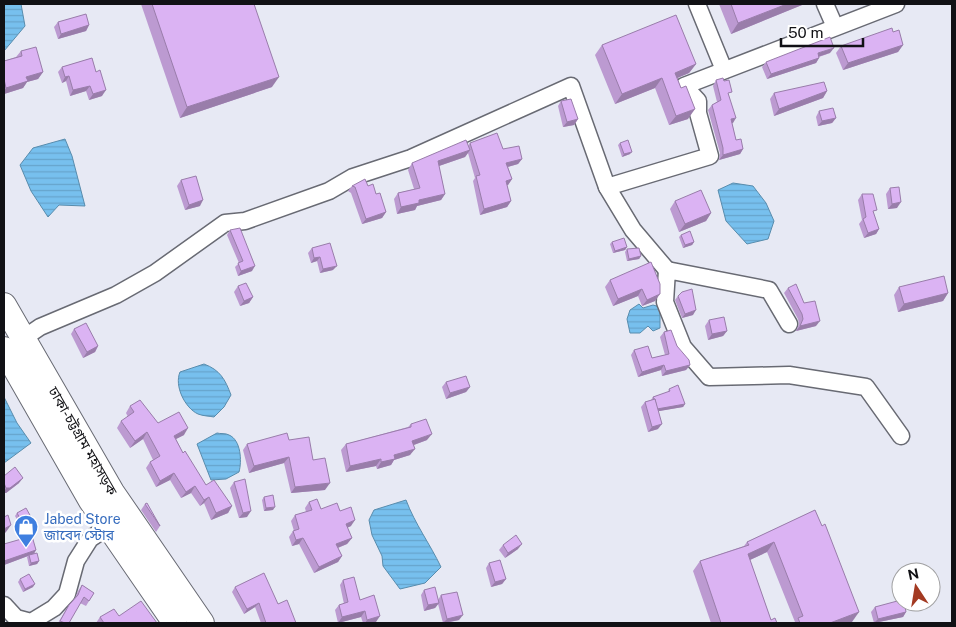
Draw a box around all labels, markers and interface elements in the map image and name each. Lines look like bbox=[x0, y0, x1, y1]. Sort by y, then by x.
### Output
scale bar bbox=[781, 15, 864, 47]
text: 50 m bbox=[788, 24, 823, 41]
street label: ঢাকা-চট্টগ্রাম মহাসড়ক bbox=[45, 383, 121, 499]
place label: Jabed Store জাবেদ স্টোর bbox=[43, 511, 121, 543]
shop icon: Jabed Store জাবেদ স্টোর bbox=[13, 514, 39, 548]
north arrow bbox=[891, 562, 941, 612]
text: N bbox=[906, 565, 920, 583]

